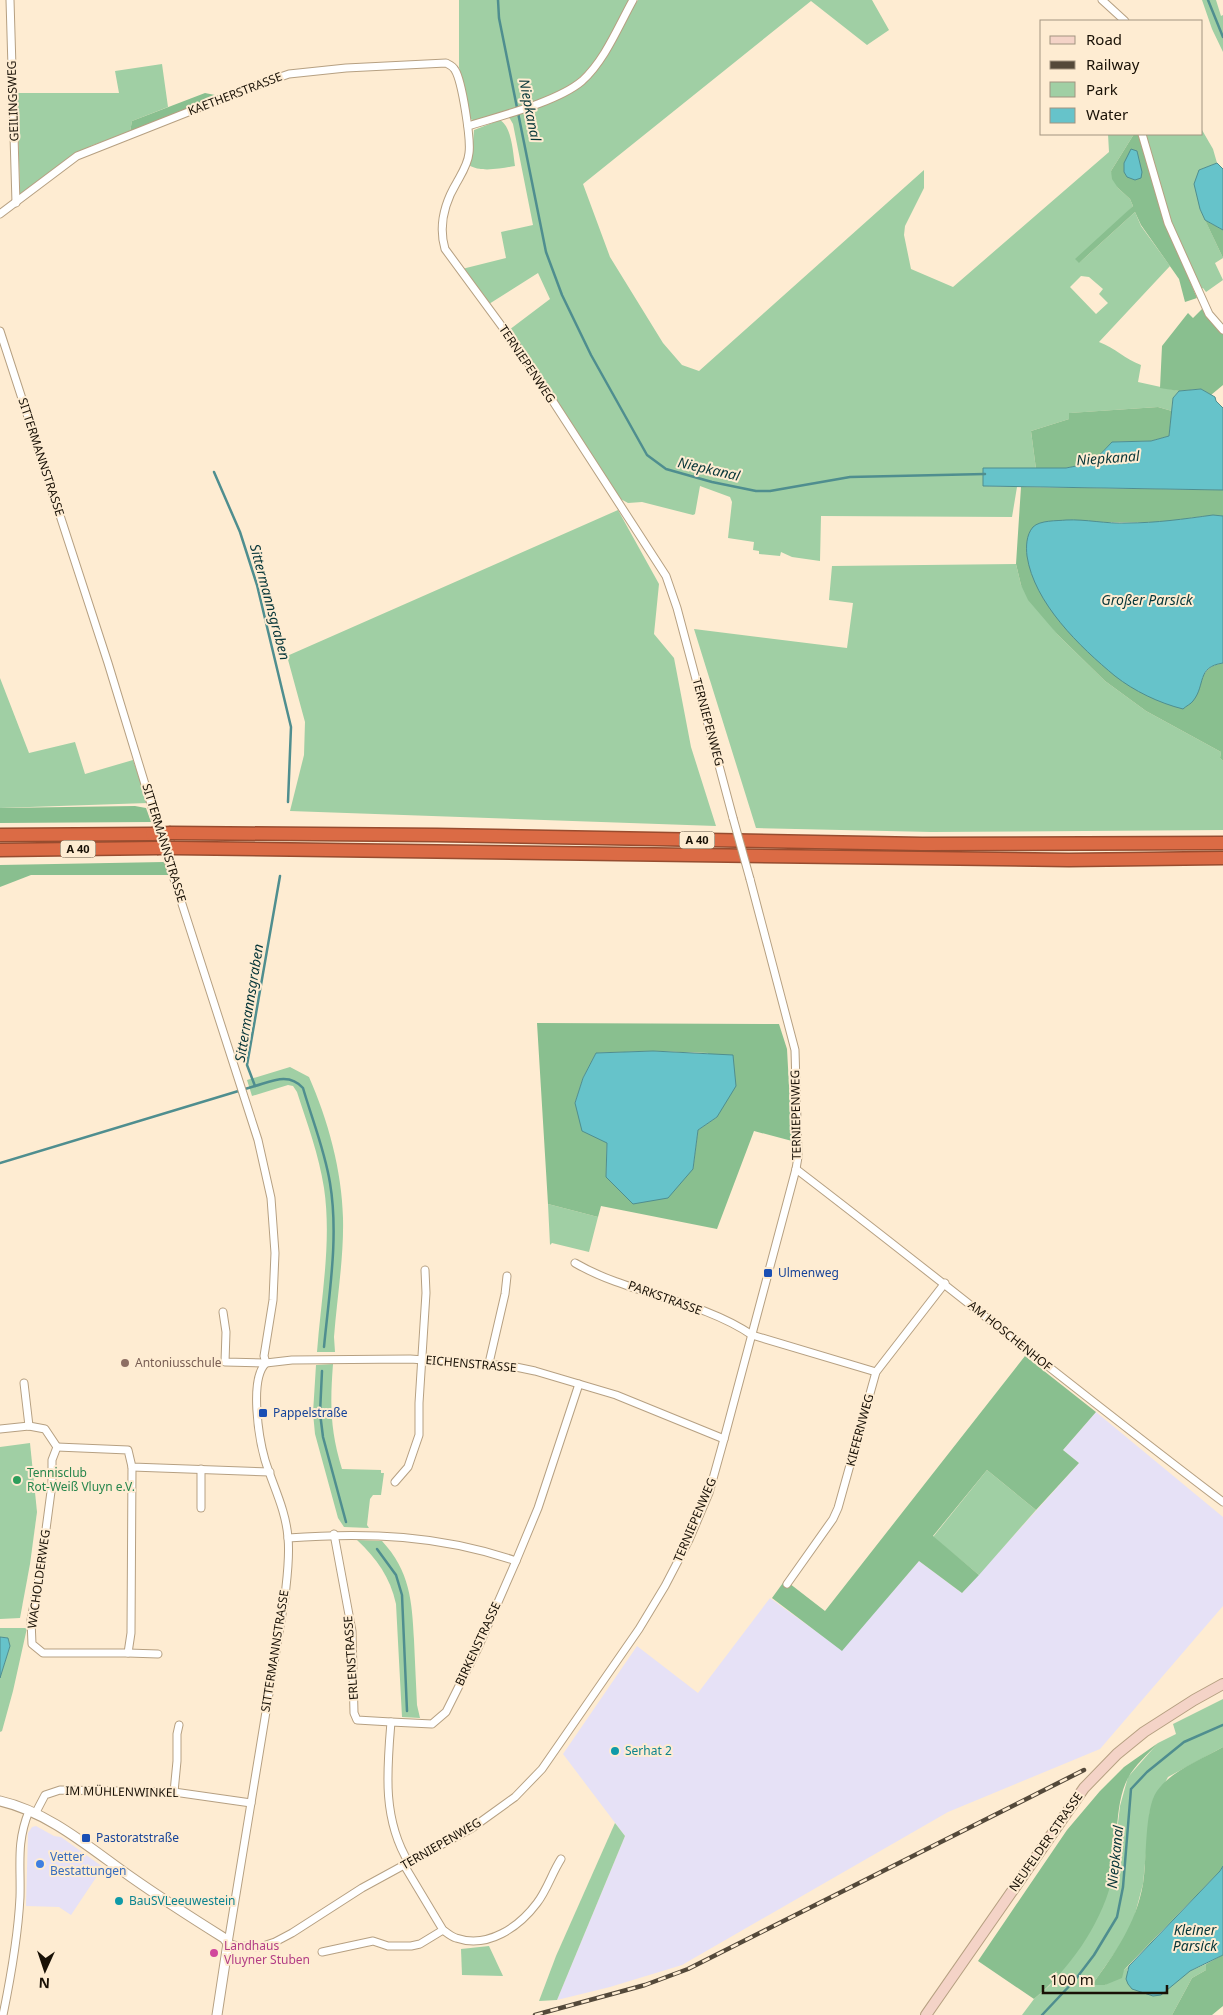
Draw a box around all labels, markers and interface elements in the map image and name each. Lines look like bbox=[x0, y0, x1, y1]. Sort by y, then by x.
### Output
legend bbox=[1040, 20, 1203, 135]
text: Road bbox=[1086, 29, 1122, 49]
text: Railway bbox=[1086, 54, 1140, 74]
street label: GEILINGSWEG bbox=[3, 60, 22, 142]
street label: KAETHERSTRASSE bbox=[185, 68, 284, 119]
water label: Niepkanal bbox=[515, 77, 546, 143]
text: Park bbox=[1086, 79, 1118, 99]
text: Water bbox=[1086, 104, 1128, 124]
street label: TERNIEPENWEG bbox=[495, 322, 560, 406]
street label: SITTERMANNSTRASSE bbox=[14, 396, 69, 518]
water label: Niepkanal bbox=[1076, 446, 1141, 469]
water label: Niepkanal bbox=[676, 452, 742, 485]
water label: Sittermannsgraben bbox=[246, 542, 295, 662]
water label: Großer Parsick bbox=[1101, 590, 1194, 609]
street label: TERNIEPENWEG bbox=[689, 676, 728, 768]
street label: SITTERMANNSTRASSE bbox=[138, 781, 191, 904]
road number: A 40 bbox=[680, 832, 714, 848]
road number: A 40 bbox=[60, 841, 96, 858]
water label: Sittermannsgraben bbox=[230, 942, 267, 1063]
street label: TERNIEPENWEG bbox=[786, 1070, 805, 1160]
place label: Ulmenweg bbox=[778, 1264, 839, 1281]
marker: Ulmenweg bbox=[762, 1267, 774, 1279]
street label: PARKSTRASSE bbox=[626, 1276, 704, 1319]
street label: AM HOSCHENHOF bbox=[965, 1297, 1056, 1375]
street label: EICHENSTRASSE bbox=[425, 1351, 517, 1376]
place label: Antoniusschule bbox=[135, 1354, 222, 1371]
marker: Antoniusschule bbox=[119, 1357, 131, 1369]
street label: KIEFERNWEG bbox=[842, 1392, 877, 1468]
place label: Pappelstraße bbox=[273, 1404, 348, 1421]
marker: Pappelstraße bbox=[257, 1407, 269, 1419]
place label: Tennisclub Rot-Weiß Vluyn e.V. bbox=[27, 1464, 135, 1495]
marker: Tennisclub Rot-Weiß Vluyn e.V. bbox=[11, 1474, 23, 1486]
street label: TERNIEPENWEG bbox=[669, 1475, 720, 1565]
street label: WACHOLDERWEG bbox=[23, 1528, 54, 1629]
street label: SITTERMANNSTRASSE bbox=[256, 1589, 293, 1713]
street label: BIRKENSTRASSE bbox=[451, 1599, 504, 1689]
street label: ERLENSTRASSE bbox=[339, 1615, 362, 1701]
place label: Serhat 2 bbox=[625, 1742, 672, 1759]
marker: Serhat 2 bbox=[609, 1745, 621, 1757]
street label: IM MÜHLENWINKEL bbox=[65, 1782, 179, 1801]
street label: NEUFELDER STRASSE bbox=[1005, 1789, 1086, 1895]
street label: TERNIEPENWEG bbox=[397, 1814, 484, 1874]
water label: Niepkanal bbox=[1102, 1824, 1127, 1889]
place label: Pastoratstraße bbox=[96, 1829, 179, 1846]
marker: Pastoratstraße bbox=[80, 1832, 92, 1844]
place label: Vetter Bestattungen bbox=[50, 1848, 126, 1879]
marker: Vetter Bestattungen bbox=[34, 1858, 46, 1870]
place label: BauSVLeeuwestein bbox=[129, 1892, 236, 1909]
marker: BauSVLeeuwestein bbox=[113, 1895, 125, 1907]
water label: Kleiner Parsick bbox=[1173, 1920, 1218, 1955]
place label: Landhaus Vluyner Stuben bbox=[224, 1937, 310, 1968]
north arrow bbox=[20, 1945, 70, 1995]
marker: Landhaus Vluyner Stuben bbox=[208, 1947, 220, 1959]
scale bar bbox=[1043, 1962, 1167, 1994]
text: 100 m bbox=[1050, 1969, 1094, 1989]
text: N bbox=[38, 1974, 50, 1993]

